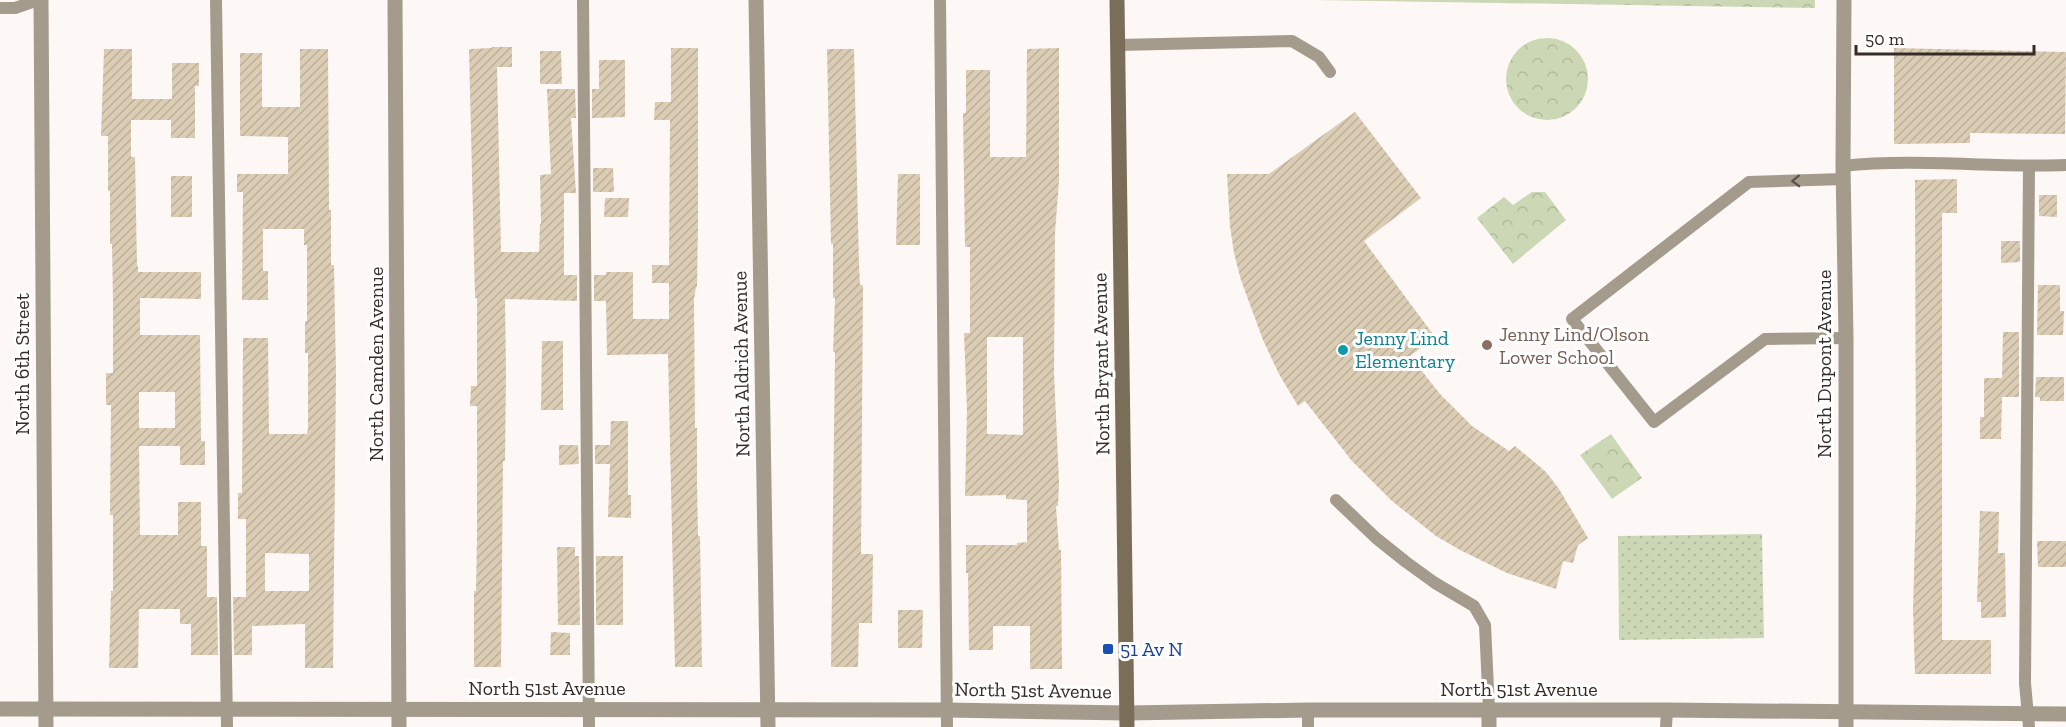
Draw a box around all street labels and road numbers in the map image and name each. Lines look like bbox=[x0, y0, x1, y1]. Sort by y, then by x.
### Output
street label: North Camden Avenue bbox=[364, 267, 388, 461]
street label: North Dupont Avenue bbox=[1812, 270, 1836, 458]
street label: North Aldrich Avenue bbox=[727, 271, 755, 457]
street label: North Bryant Avenue bbox=[1087, 273, 1115, 455]
street label: North 6th Street bbox=[10, 292, 34, 435]
street label: North 51st Avenue bbox=[468, 676, 626, 700]
street label: North 51st Avenue bbox=[954, 677, 1112, 703]
street label: North 51st Avenue bbox=[1440, 677, 1598, 701]

